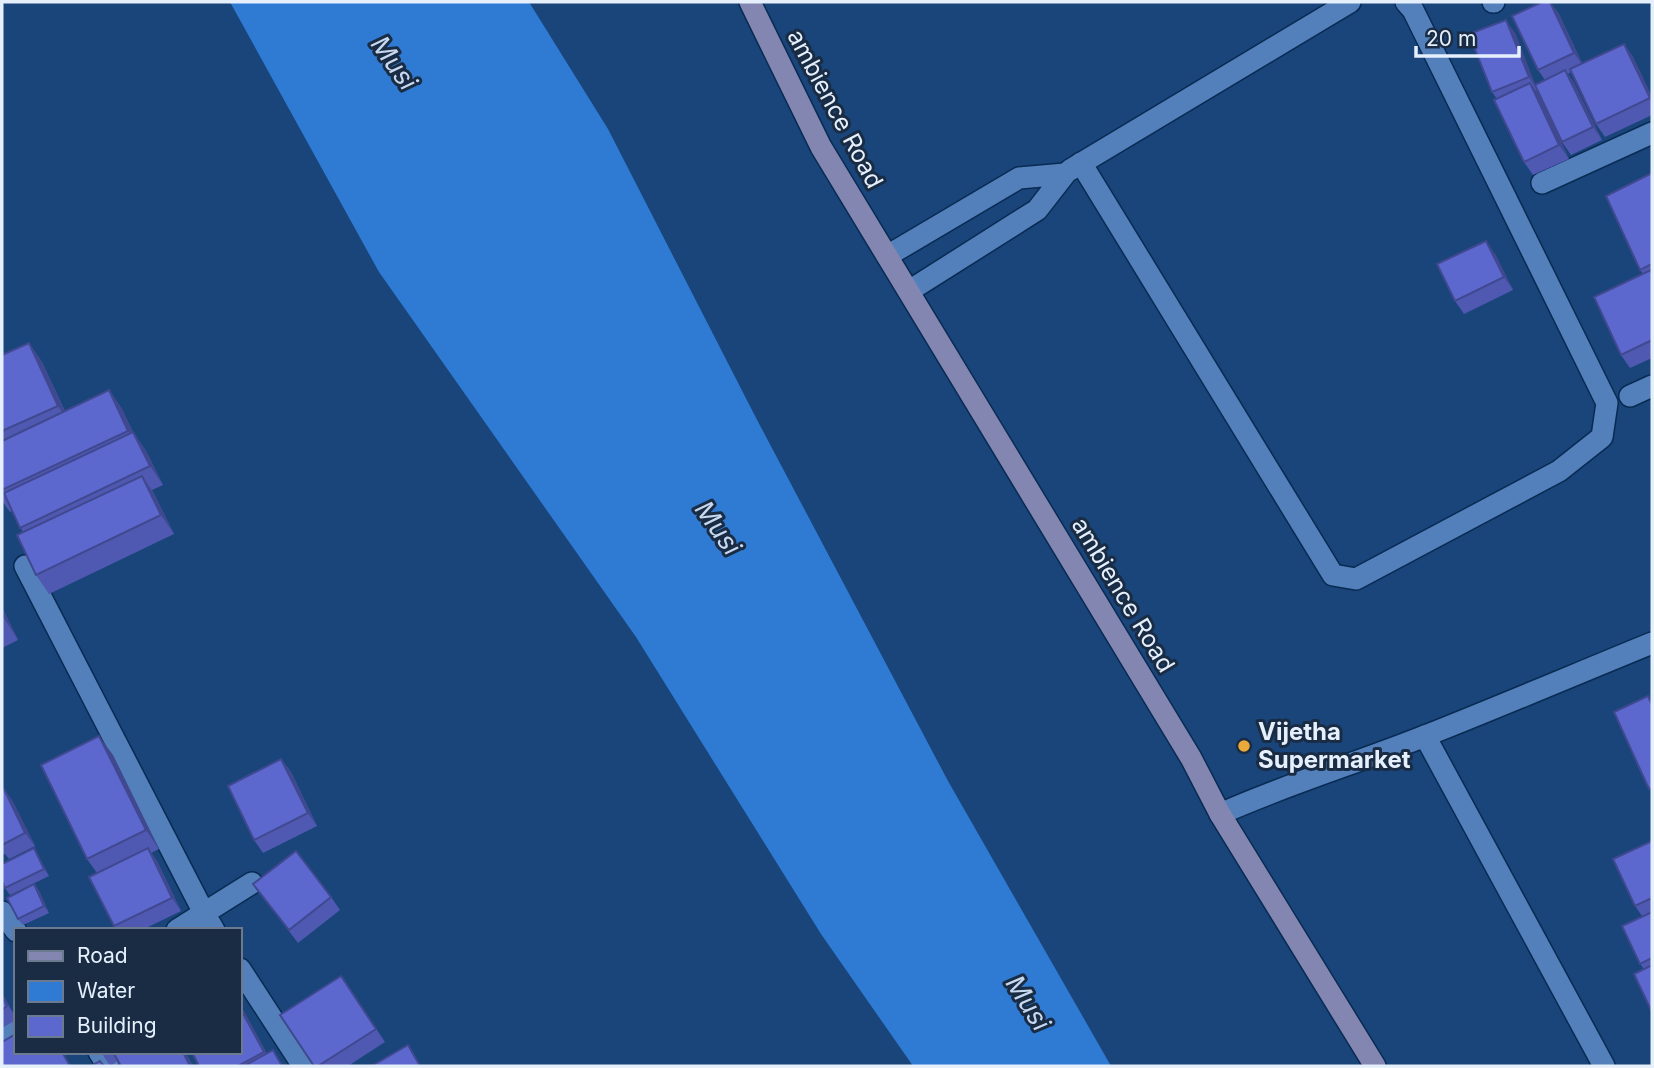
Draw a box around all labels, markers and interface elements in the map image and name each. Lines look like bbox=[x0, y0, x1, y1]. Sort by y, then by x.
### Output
scale bar bbox=[1416, 14, 1519, 58]
street label: ambience Road bbox=[781, 24, 889, 193]
text: 20 m bbox=[1426, 26, 1476, 51]
water label: Musi bbox=[365, 30, 424, 96]
water label: Musi bbox=[689, 495, 748, 561]
street label: ambience Road bbox=[1066, 512, 1181, 677]
place label: Vijetha Supermarket bbox=[1258, 717, 1411, 774]
marker: Vijetha Supermarket bbox=[1236, 738, 1252, 754]
legend bbox=[14, 928, 242, 1054]
text: Road bbox=[77, 943, 128, 968]
water label: Musi bbox=[1000, 970, 1058, 1037]
text: Water bbox=[77, 978, 135, 1003]
text: Building bbox=[77, 1013, 157, 1038]

